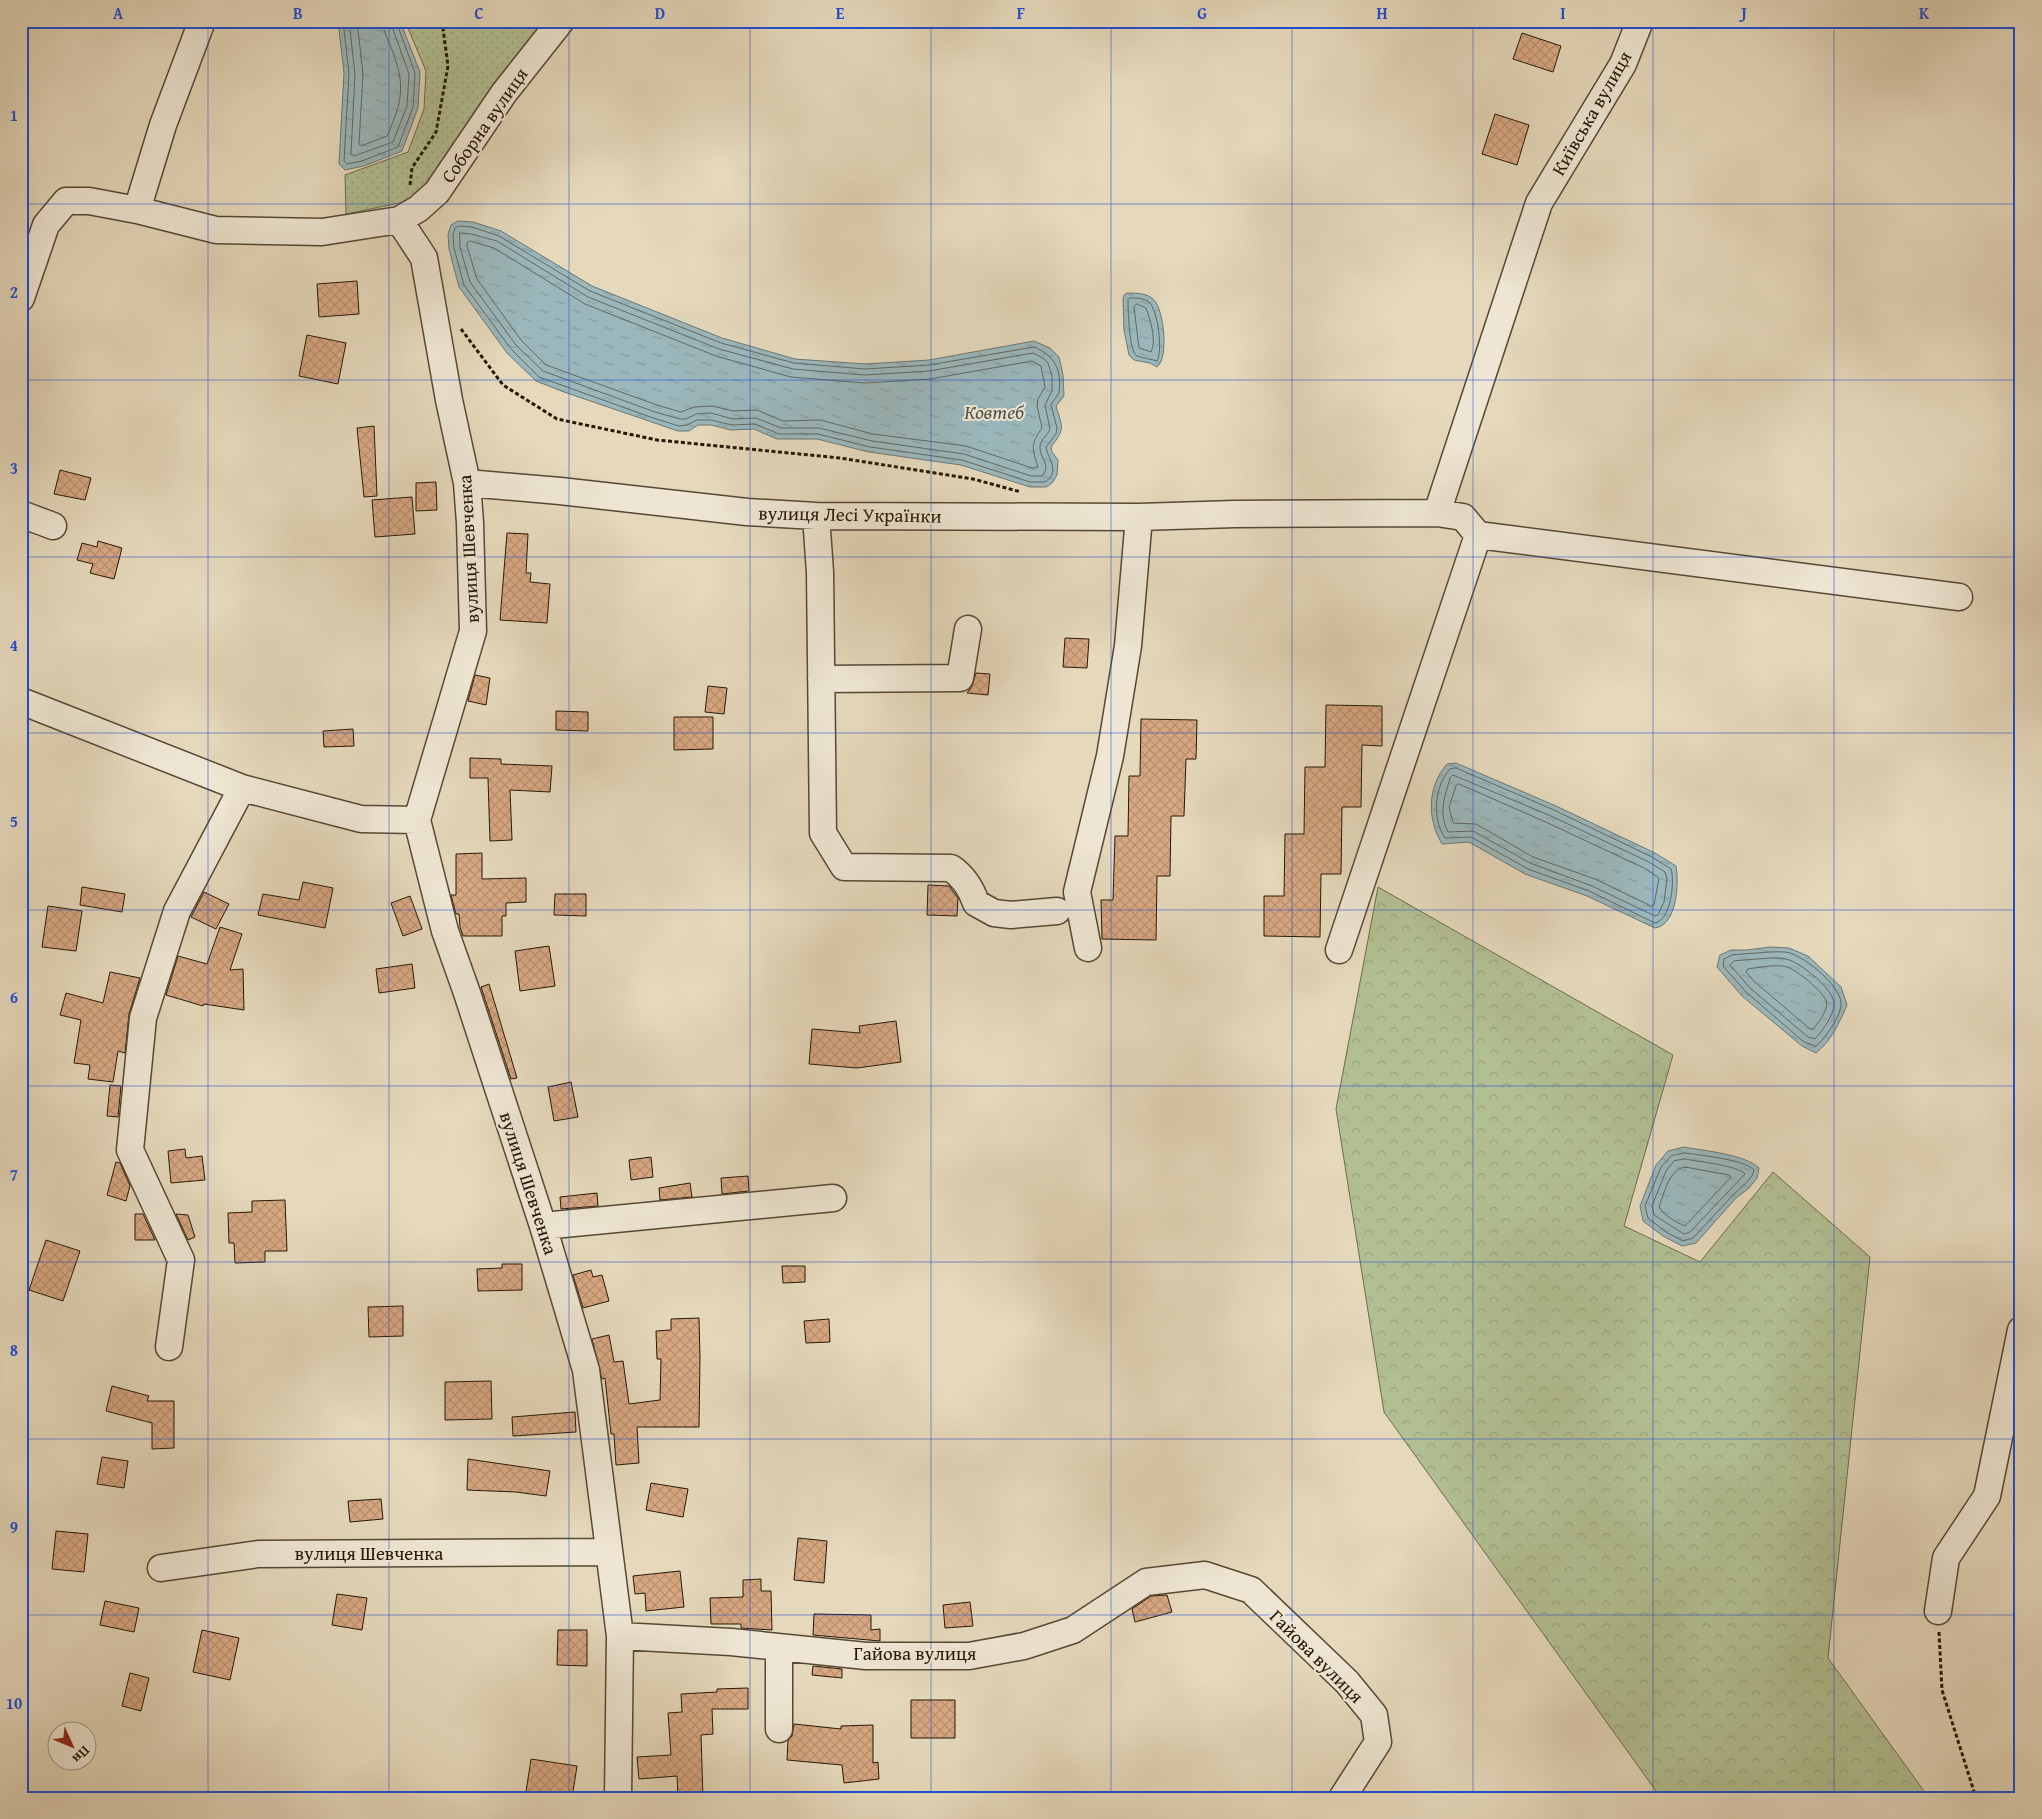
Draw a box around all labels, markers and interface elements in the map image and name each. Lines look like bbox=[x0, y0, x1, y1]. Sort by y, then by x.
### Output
text: A bbox=[113, 1, 124, 25]
text: B bbox=[293, 1, 303, 25]
text: C bbox=[474, 1, 484, 25]
text: D bbox=[655, 1, 665, 25]
text: E bbox=[836, 1, 845, 25]
text: F bbox=[1017, 1, 1025, 25]
text: G bbox=[1197, 1, 1207, 25]
text: H bbox=[1376, 1, 1388, 25]
text: I bbox=[1560, 1, 1566, 25]
text: J bbox=[1738, 1, 1747, 25]
text: K bbox=[1919, 1, 1930, 25]
street label: Київська вулиця bbox=[1544, 45, 1638, 180]
street label: Соборна вулиця bbox=[434, 61, 534, 188]
text: 1 bbox=[10, 103, 18, 127]
text: 2 bbox=[10, 280, 18, 304]
water label: Ковтеб bbox=[964, 397, 1025, 426]
text: 3 bbox=[10, 456, 18, 480]
street label: вулиця Шевченка bbox=[450, 474, 486, 624]
street label: вулиця Лесі Українки bbox=[758, 498, 942, 530]
text: 4 bbox=[10, 633, 18, 657]
text: 5 bbox=[10, 809, 18, 833]
text: 6 bbox=[10, 985, 18, 1009]
street label: вулиця Шевченка bbox=[493, 1108, 565, 1258]
text: 7 bbox=[10, 1162, 18, 1186]
text: 8 bbox=[10, 1338, 18, 1362]
text: 9 bbox=[10, 1515, 18, 1539]
street label: вулиця Шевченка bbox=[295, 1539, 443, 1567]
street label: Гайова вулиця bbox=[1264, 1603, 1371, 1710]
street label: Гайова вулиця bbox=[854, 1639, 977, 1667]
text: 10 bbox=[6, 1691, 22, 1715]
north arrow bbox=[48, 1722, 98, 1772]
text: Пн bbox=[68, 1742, 95, 1769]

